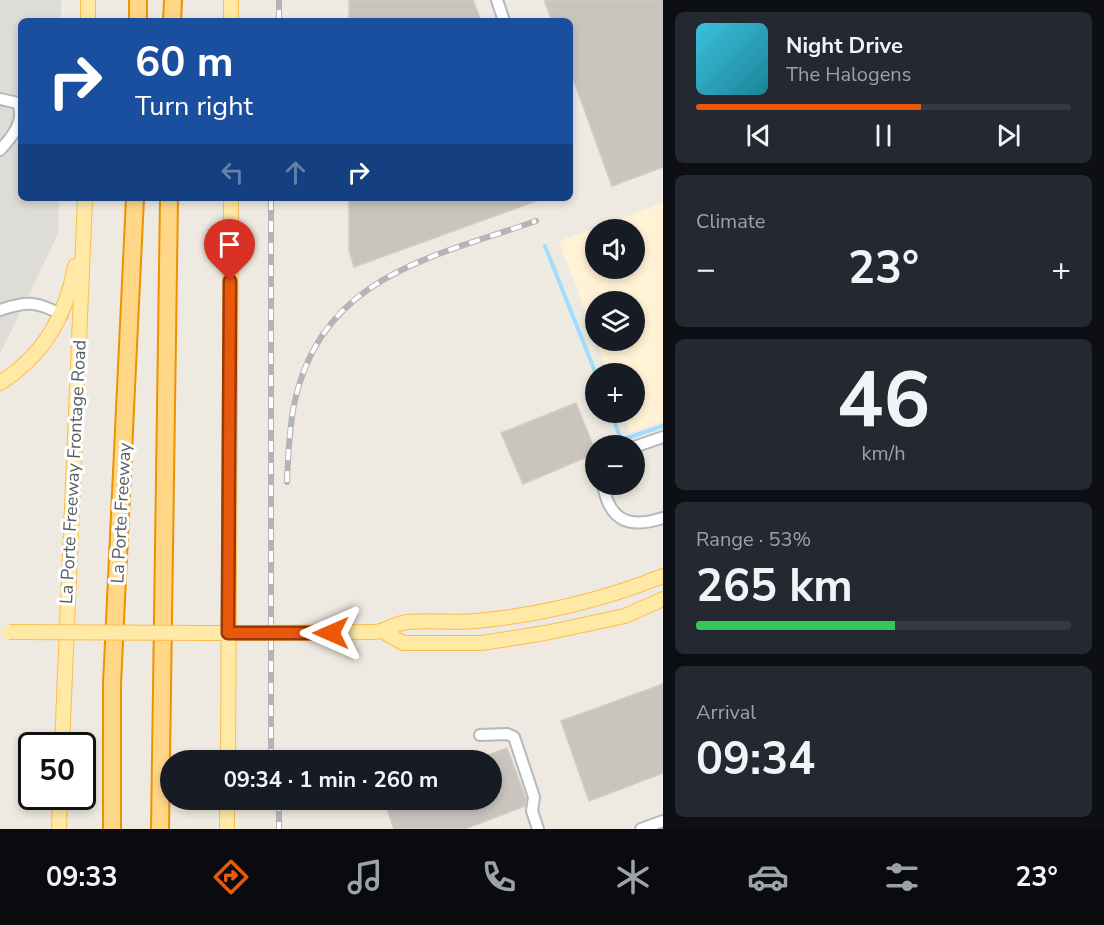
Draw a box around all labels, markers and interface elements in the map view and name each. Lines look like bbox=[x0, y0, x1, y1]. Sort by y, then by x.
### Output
text: Night Drive bbox=[786, 31, 903, 61]
text: 60 m bbox=[135, 34, 234, 91]
icon: right bbox=[36, 42, 114, 120]
text: The Halogens bbox=[786, 61, 911, 88]
text: Turn right bbox=[135, 88, 253, 125]
icon: previous bbox=[742, 119, 775, 152]
icon: pause bbox=[867, 119, 900, 152]
icon: next bbox=[992, 119, 1025, 152]
icon: left bbox=[216, 156, 249, 189]
icon: ahead bbox=[279, 156, 312, 189]
icon: right bbox=[342, 156, 375, 189]
text: Climate bbox=[696, 208, 765, 235]
pin bbox=[204, 219, 255, 281]
map controls bbox=[585, 219, 645, 495]
button: sound bbox=[585, 219, 645, 279]
icon: arrive bbox=[213, 228, 246, 261]
text: 23° bbox=[848, 238, 919, 299]
text: − bbox=[696, 247, 716, 292]
text: + bbox=[1051, 247, 1071, 292]
button: layers bbox=[585, 291, 645, 351]
street label: La Porte Freeway Frontage Road bbox=[54, 339, 92, 605]
text: 46 bbox=[837, 347, 930, 454]
button: + bbox=[585, 363, 645, 423]
button: − bbox=[585, 435, 645, 495]
text: km/h bbox=[861, 440, 906, 467]
street label: La Porte Freeway bbox=[105, 441, 137, 584]
text: Range · 53% bbox=[696, 526, 811, 553]
text: 265 km bbox=[696, 556, 853, 617]
position arrow bbox=[299, 601, 363, 665]
text: Arrival bbox=[696, 699, 756, 726]
text: 09:34 bbox=[696, 729, 815, 790]
speed limit sign: 50 bbox=[18, 732, 96, 810]
text: 09:34 · 1 min · 260 m bbox=[224, 765, 438, 795]
icon: directions bbox=[210, 856, 252, 898]
icon: music bbox=[344, 856, 386, 898]
icon: phone bbox=[478, 856, 520, 898]
icon: climate bbox=[612, 856, 654, 898]
icon: car bbox=[747, 856, 789, 898]
icon: filters bbox=[881, 856, 923, 898]
text: 09:33 bbox=[46, 859, 118, 896]
text: 23° bbox=[1015, 859, 1058, 896]

